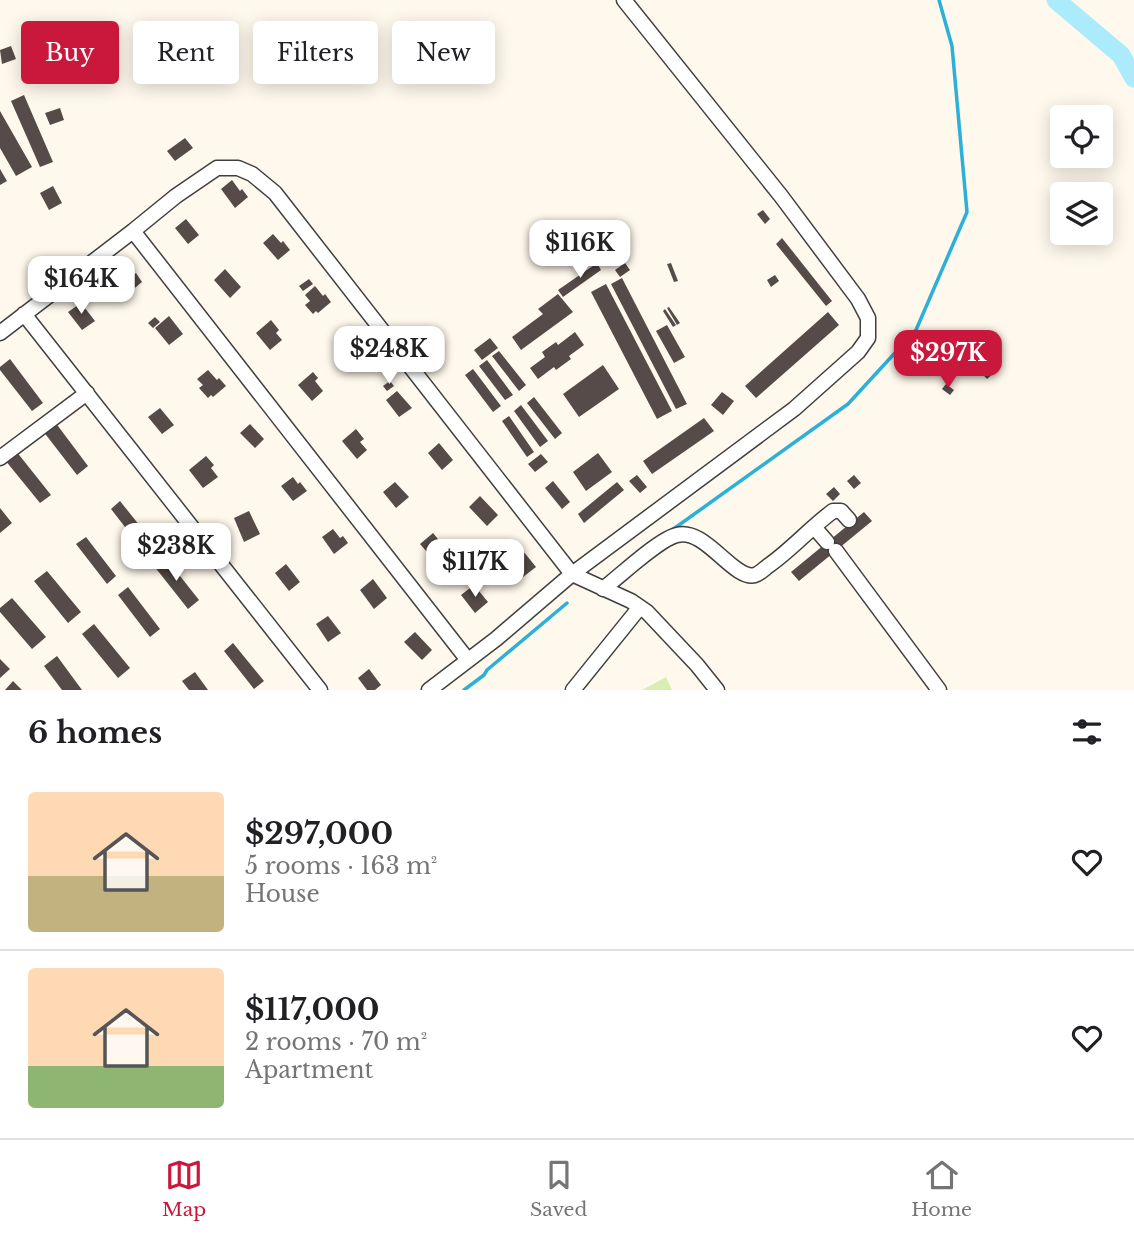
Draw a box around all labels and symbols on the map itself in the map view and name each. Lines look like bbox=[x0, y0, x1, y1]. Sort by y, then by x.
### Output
pin: $116K bbox=[531, 220, 629, 280]
pin: $164K bbox=[32, 256, 130, 316]
pin: $248K bbox=[340, 326, 438, 386]
pin: $297K bbox=[899, 330, 997, 390]
pin: $238K bbox=[127, 524, 225, 583]
pin: $117K bbox=[426, 540, 524, 599]

